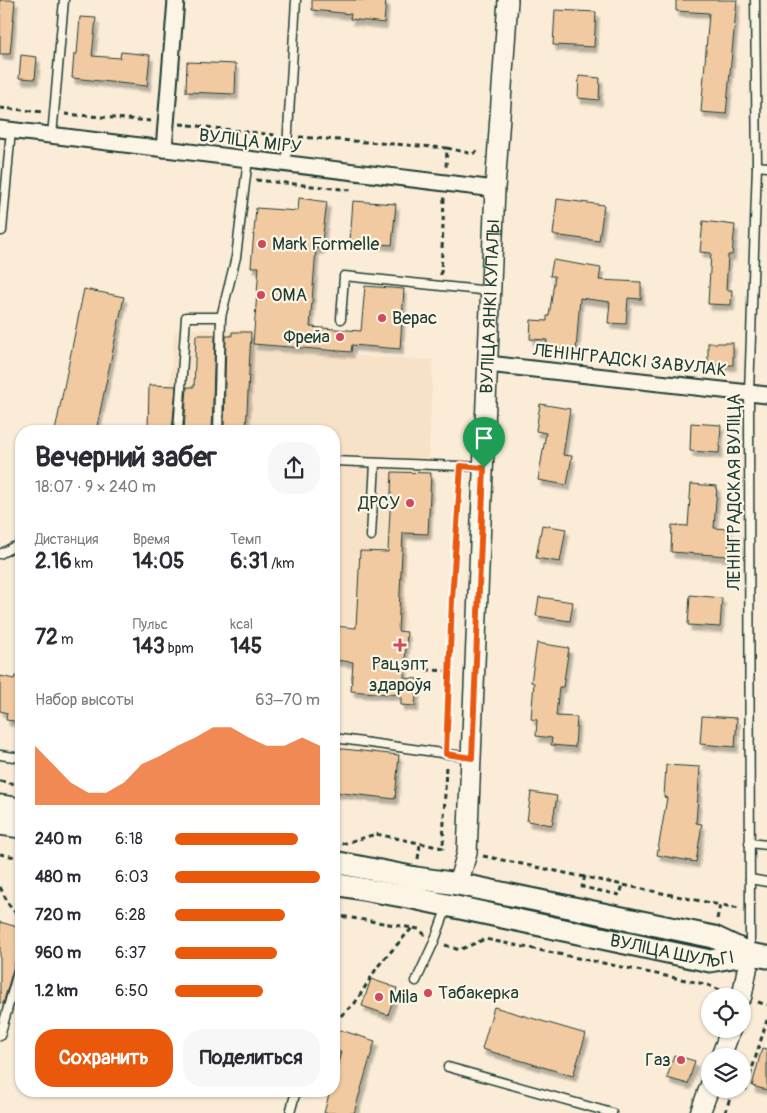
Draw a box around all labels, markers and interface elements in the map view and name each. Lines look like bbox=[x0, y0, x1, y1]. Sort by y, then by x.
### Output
street label: ВУЛІЦА МІРУ bbox=[197, 124, 303, 159]
street label: ВУЛІЦА ЯНКІ КУПАЛЫ bbox=[475, 219, 506, 394]
place label: Mark Formelle bbox=[272, 233, 380, 256]
marker: Mark Formelle bbox=[256, 238, 268, 250]
place label: ОМА bbox=[271, 284, 307, 307]
marker: ОМА bbox=[255, 289, 267, 301]
place label: Верас bbox=[392, 307, 437, 330]
marker: Верас bbox=[376, 312, 388, 324]
place label: Фрейа bbox=[284, 326, 330, 349]
marker: Фрейа bbox=[334, 331, 346, 343]
street label: ЛЕНІНГРАДСКІ ЗАВУЛАК bbox=[531, 339, 728, 382]
street label: ЛЕНІНГРАДСКАЯ ВУЛІЦА bbox=[723, 393, 746, 591]
pin bbox=[463, 417, 505, 468]
icon: arrive bbox=[470, 424, 498, 452]
text: Вечерний забег bbox=[35, 440, 217, 475]
button: share bbox=[268, 442, 320, 494]
text: 18:07 · 9 × 240 m bbox=[35, 477, 156, 497]
place label: ДРСУ bbox=[357, 492, 400, 515]
marker: ДРСУ bbox=[404, 497, 416, 509]
text: Дистанция bbox=[35, 531, 99, 548]
text: Время bbox=[133, 531, 170, 548]
text: Темп bbox=[230, 531, 261, 548]
text: 2.16 bbox=[35, 548, 72, 575]
text: 14:05 bbox=[133, 548, 184, 575]
text: 6:31 bbox=[230, 548, 268, 575]
text: km bbox=[72, 555, 93, 572]
text: /km bbox=[268, 555, 294, 572]
text: Пульс bbox=[133, 616, 168, 633]
text: kcal bbox=[230, 616, 253, 633]
text: 72 bbox=[35, 624, 58, 651]
text: m bbox=[58, 631, 73, 648]
text: 143 bbox=[133, 633, 165, 660]
text: 145 bbox=[230, 633, 262, 660]
marker: Рацэпт здароўя bbox=[394, 639, 406, 651]
text: bpm bbox=[165, 640, 194, 657]
place label: Рацэпт здароўя bbox=[369, 653, 431, 697]
text: Набор высоты bbox=[35, 690, 134, 710]
text: 63–70 m bbox=[255, 690, 320, 710]
text: 240 m bbox=[35, 829, 82, 849]
text: 6:18 bbox=[115, 829, 143, 849]
text: 480 m bbox=[35, 867, 81, 887]
text: 6:03 bbox=[115, 867, 148, 887]
text: 720 m bbox=[35, 905, 81, 925]
text: 6:28 bbox=[115, 905, 146, 925]
street label: ВУЛІЦА ШУЛЬГІ bbox=[608, 929, 736, 973]
text: 960 m bbox=[35, 943, 81, 963]
text: 6:37 bbox=[115, 943, 146, 963]
text: 1.2 km bbox=[35, 981, 78, 1001]
text: 6:50 bbox=[115, 981, 148, 1001]
place label: Табакерка bbox=[438, 982, 519, 1005]
place label: Mila bbox=[389, 986, 418, 1009]
marker: Табакерка bbox=[422, 987, 434, 999]
map controls bbox=[701, 988, 751, 1098]
button: locate bbox=[701, 988, 751, 1038]
marker: Mila bbox=[373, 991, 385, 1003]
button: Сохранить bbox=[35, 1029, 173, 1087]
button: Поделиться bbox=[183, 1029, 320, 1087]
button: layers bbox=[701, 1048, 751, 1098]
place label: Газ bbox=[645, 1049, 671, 1072]
marker: Газ bbox=[675, 1054, 687, 1066]

